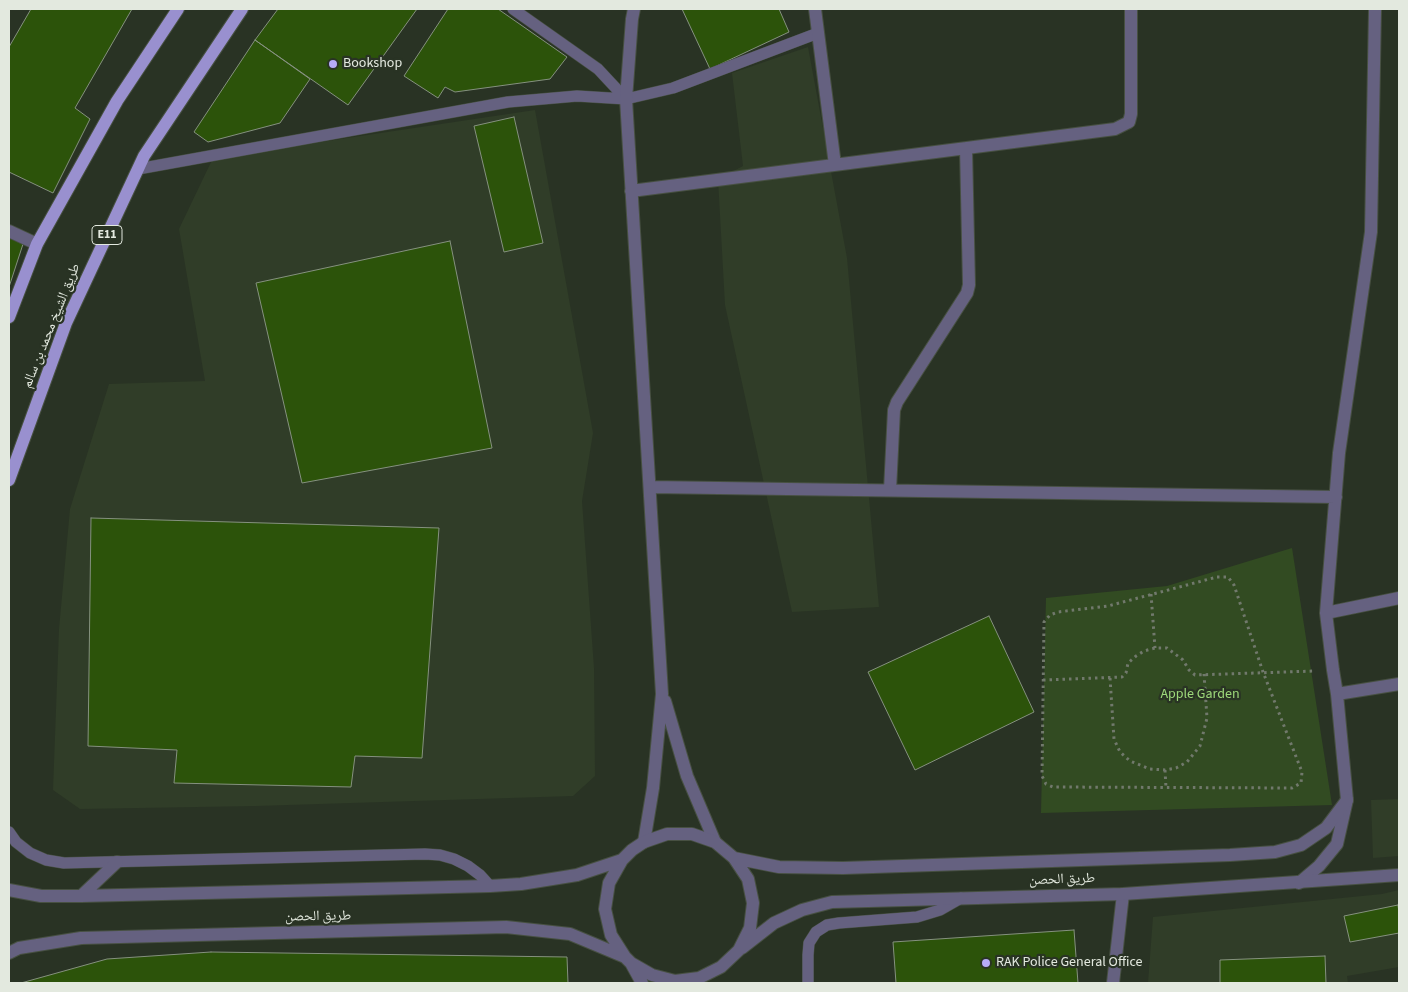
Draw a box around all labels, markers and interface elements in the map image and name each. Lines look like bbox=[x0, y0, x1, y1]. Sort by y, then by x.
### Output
place label: Bookshop bbox=[343, 56, 402, 72]
marker: Bookshop bbox=[327, 58, 339, 70]
road number: E11 bbox=[92, 226, 122, 244]
street label: طريق الشيخ محمد بن سالم bbox=[19, 261, 85, 391]
park label: Apple Garden bbox=[1160, 687, 1240, 703]
street label: طريق الحصن bbox=[1029, 870, 1095, 890]
street label: طريق الحصن bbox=[285, 908, 351, 926]
place label: RAK Police General Office bbox=[996, 955, 1142, 971]
marker: RAK Police General Office bbox=[980, 957, 992, 969]

